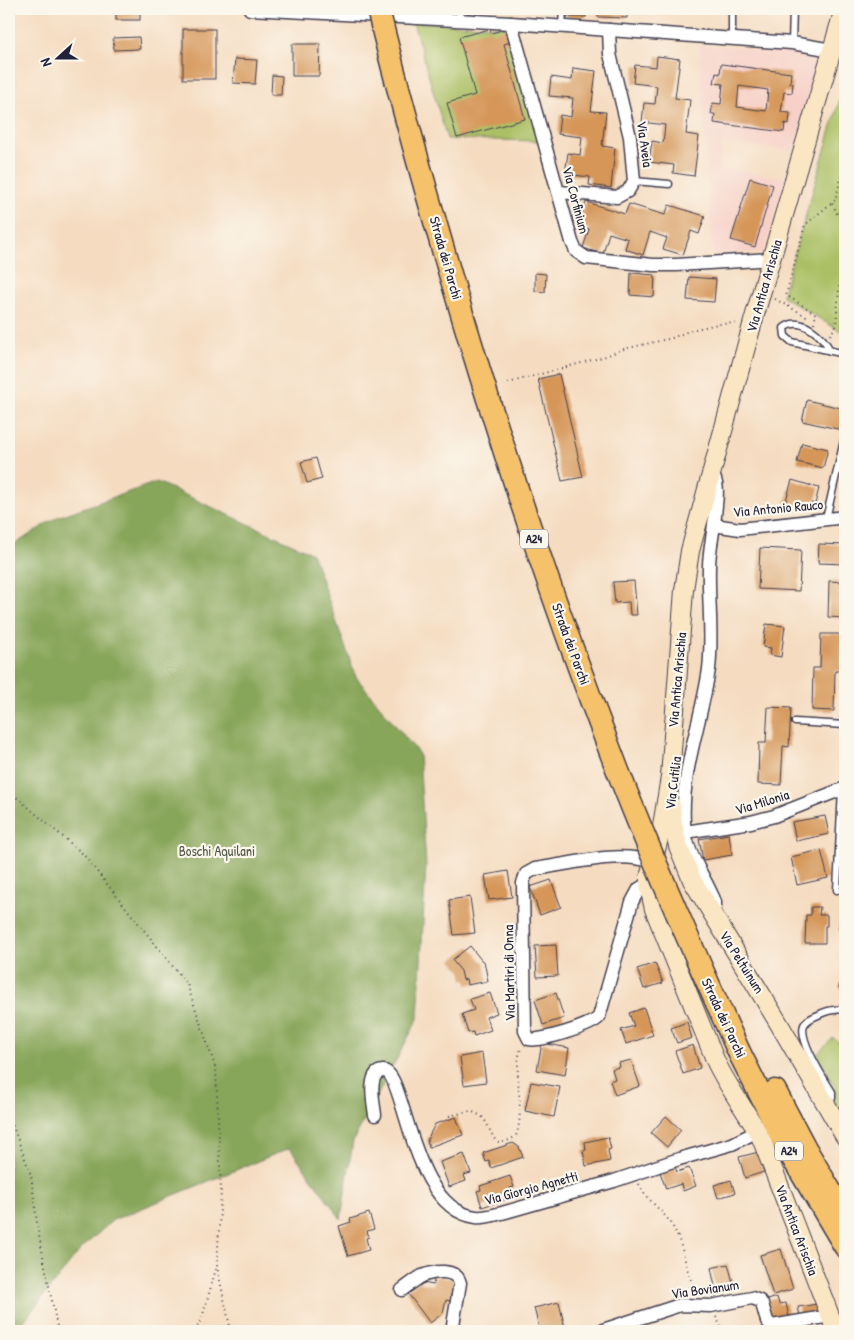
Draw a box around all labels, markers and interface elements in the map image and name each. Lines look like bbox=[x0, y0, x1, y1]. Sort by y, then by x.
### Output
north arrow bbox=[32, 32, 82, 82]
text: N bbox=[35, 55, 56, 70]
street label: Via Aveia bbox=[633, 120, 658, 169]
street label: Via Corfinium bbox=[558, 164, 595, 235]
street label: Strada dei Parchi bbox=[426, 214, 467, 302]
street label: Via Antica Arischia bbox=[741, 237, 786, 334]
street label: Via Antonio Rauco bbox=[732, 494, 824, 521]
road number: A24 bbox=[520, 530, 548, 548]
street label: Strada dei Parchi bbox=[548, 600, 595, 687]
street label: Via Antica Arischia bbox=[663, 631, 690, 728]
street label: Via Cutilia bbox=[660, 755, 685, 811]
street label: Via Milonia bbox=[733, 784, 792, 819]
park label: Boschi Aquilani bbox=[179, 841, 255, 861]
street label: Via Martiri di Onna bbox=[498, 924, 519, 1021]
street label: Via Peltuinum bbox=[716, 927, 769, 997]
street label: Strada dei Parchi bbox=[698, 975, 751, 1061]
road number: A24 bbox=[775, 1142, 803, 1160]
street label: Via Giorgio Agnetti bbox=[482, 1166, 580, 1210]
street label: Via Antica Arischia bbox=[771, 1182, 824, 1278]
street label: Via Bovianum bbox=[670, 1274, 740, 1303]

